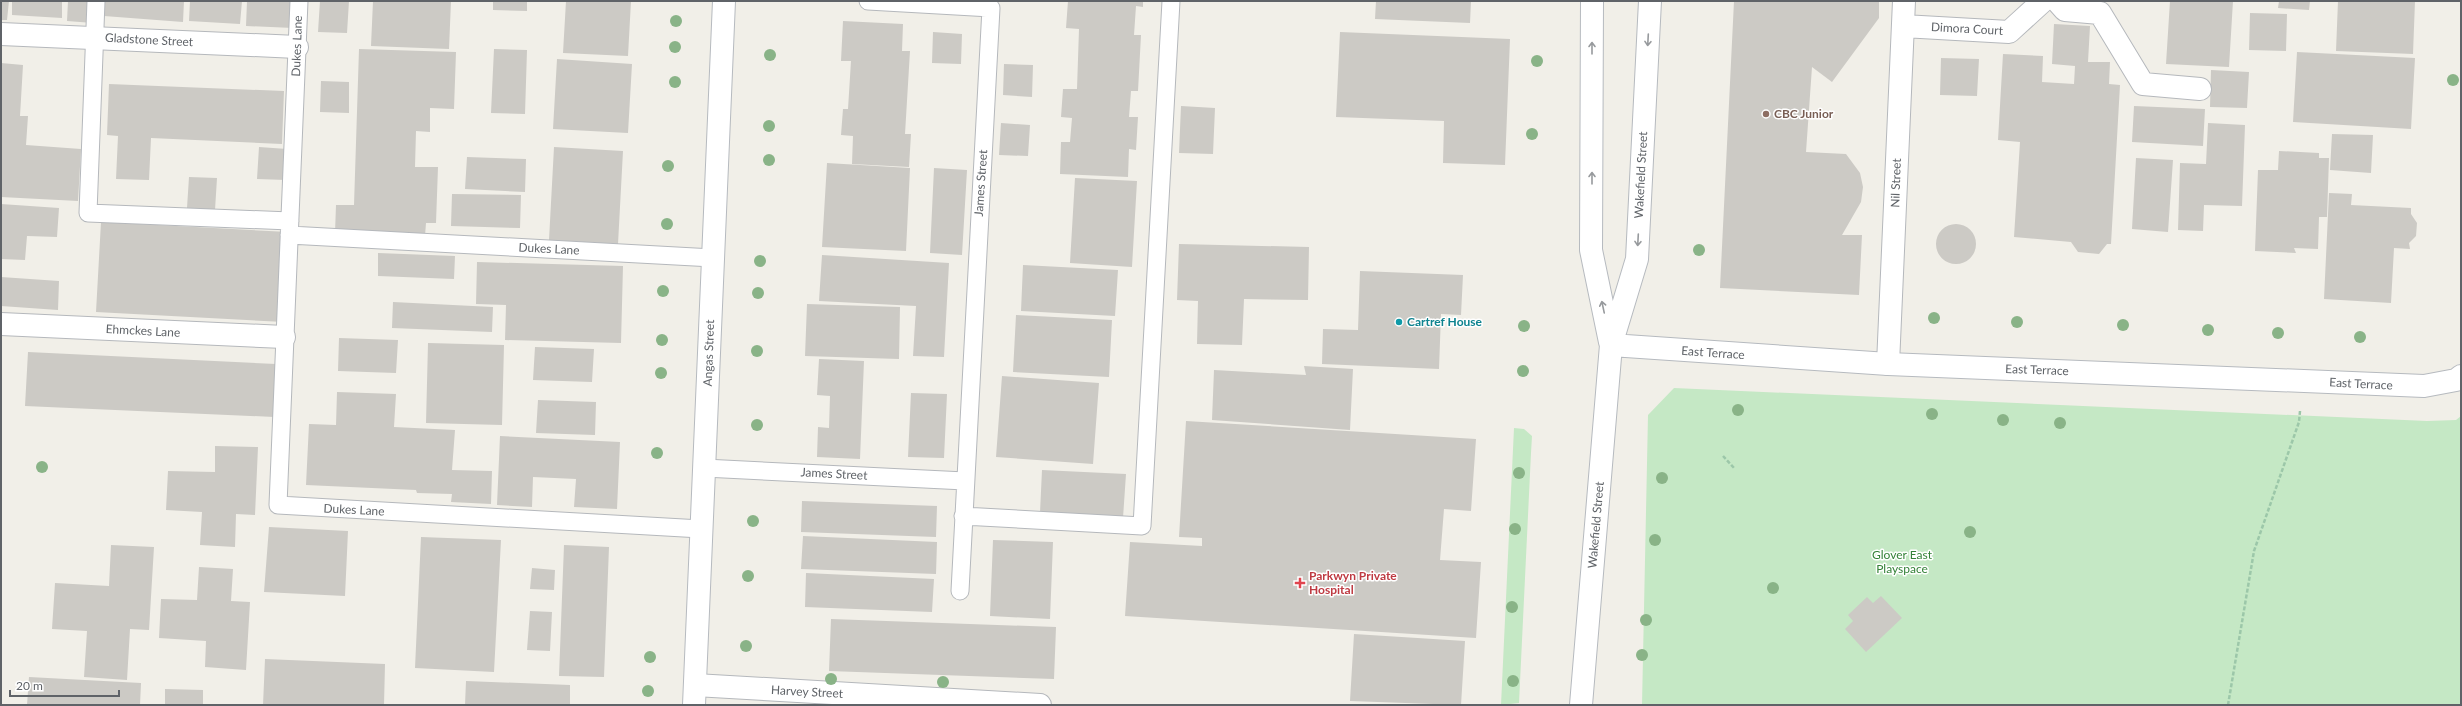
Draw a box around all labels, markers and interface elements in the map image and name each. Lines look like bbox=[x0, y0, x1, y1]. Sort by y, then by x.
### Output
street label: Dukes Lane bbox=[288, 15, 305, 77]
street label: Dimora Court bbox=[1931, 19, 2004, 38]
street label: Gladstone Street bbox=[105, 30, 194, 49]
one-way arrow bbox=[1644, 33, 1652, 46]
one-way arrow bbox=[1588, 42, 1596, 55]
place label: CBC Junior bbox=[1774, 106, 1834, 121]
marker: CBC Junior bbox=[1761, 109, 1771, 119]
street label: Wakefield Street bbox=[1631, 130, 1650, 219]
street label: James Street bbox=[971, 148, 990, 217]
street label: Nil Street bbox=[1887, 157, 1904, 208]
one-way arrow bbox=[1588, 172, 1596, 185]
one-way arrow bbox=[1634, 233, 1642, 246]
street label: Dukes Lane bbox=[518, 239, 580, 258]
one-way arrow bbox=[1599, 301, 1607, 314]
place label: Cartref House bbox=[1407, 314, 1483, 329]
marker: Cartref House bbox=[1394, 317, 1404, 327]
street label: Angas Street bbox=[700, 319, 717, 387]
street label: Ehmckes Lane bbox=[105, 321, 181, 340]
street label: East Terrace bbox=[1681, 343, 1745, 362]
street label: East Terrace bbox=[2005, 361, 2069, 378]
street label: East Terrace bbox=[2329, 374, 2393, 393]
street label: James Street bbox=[800, 464, 868, 483]
street label: Wakefield Street bbox=[1584, 480, 1607, 569]
street label: Dukes Lane bbox=[323, 500, 385, 519]
park label: Glover East Playspace bbox=[1872, 547, 1933, 576]
place label: Parkwyn Private Hospital bbox=[1309, 568, 1397, 597]
marker: Parkwyn Private Hospital bbox=[1294, 577, 1306, 589]
scale bar bbox=[10, 672, 119, 698]
text: 20 m bbox=[16, 678, 43, 693]
street label: Harvey Street bbox=[771, 682, 844, 701]

